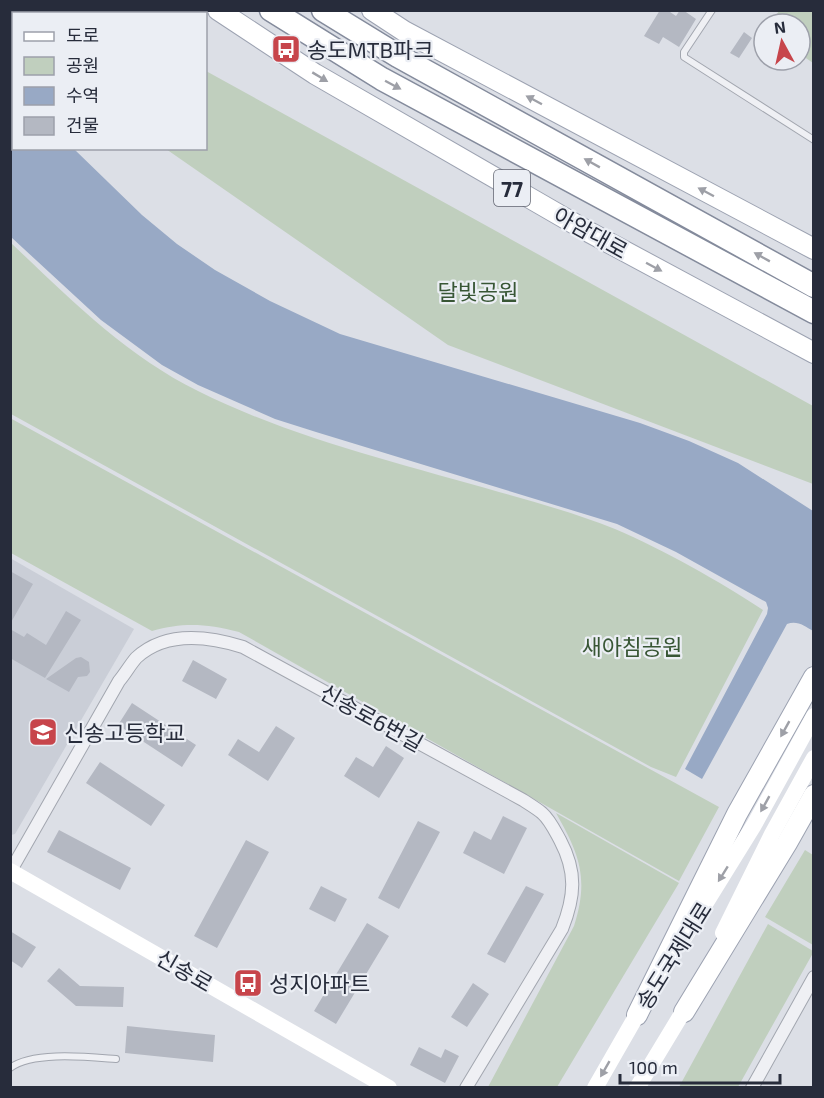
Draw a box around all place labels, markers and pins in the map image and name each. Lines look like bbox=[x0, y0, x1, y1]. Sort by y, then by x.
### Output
bus stop icon: 송도MTB파크 bbox=[270, 33, 302, 65]
place label: 송도MTB파크 bbox=[307, 36, 434, 62]
school or university icon: 신송고등학교 bbox=[27, 716, 59, 748]
place label: 신송고등학교 bbox=[64, 719, 185, 745]
bus stop icon: 성지아파트 bbox=[232, 967, 264, 999]
place label: 성지아파트 bbox=[269, 970, 370, 996]

